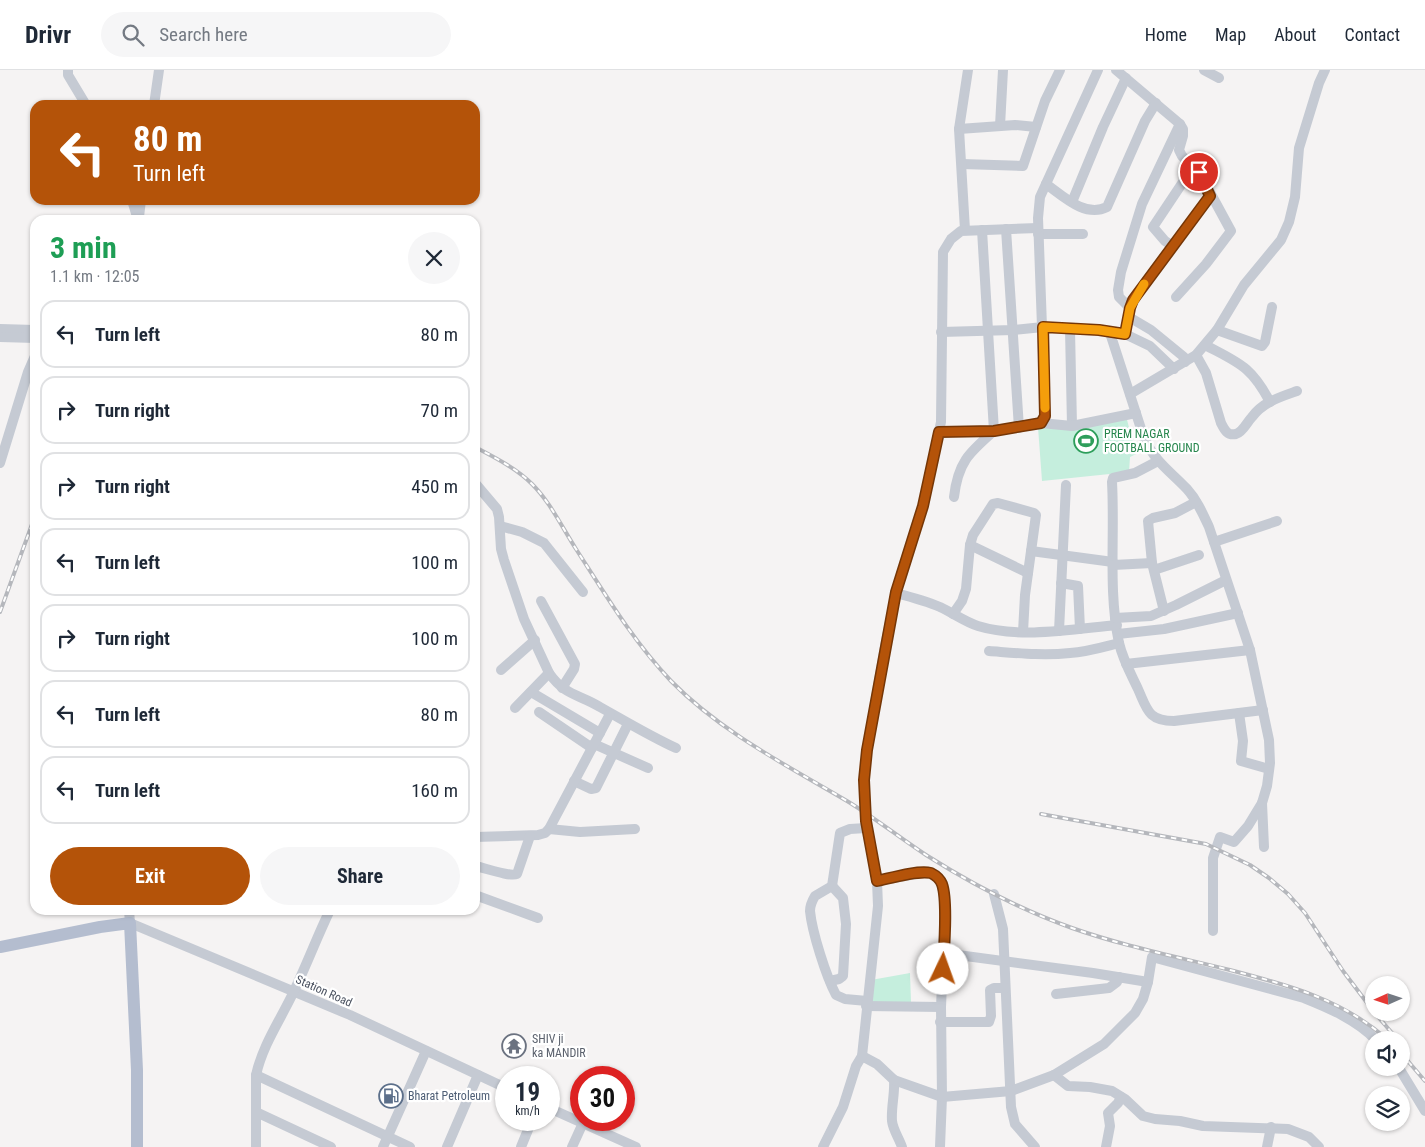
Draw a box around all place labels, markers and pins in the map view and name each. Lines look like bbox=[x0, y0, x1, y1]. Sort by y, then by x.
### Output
pin bbox=[1178, 151, 1220, 193]
place label: PREM NAGAR FOOTBALL GROUND bbox=[1104, 427, 1200, 455]
sports icon: PREM NAGAR FOOTBALL GROUND bbox=[1073, 428, 1099, 454]
place label: SHIV ji ka MANDIR bbox=[532, 1032, 586, 1060]
temple icon: SHIV ji ka MANDIR bbox=[501, 1033, 527, 1059]
fuel station icon: Bharat Petroleum bbox=[378, 1083, 404, 1109]
place label: Bharat Petroleum bbox=[408, 1089, 490, 1103]

